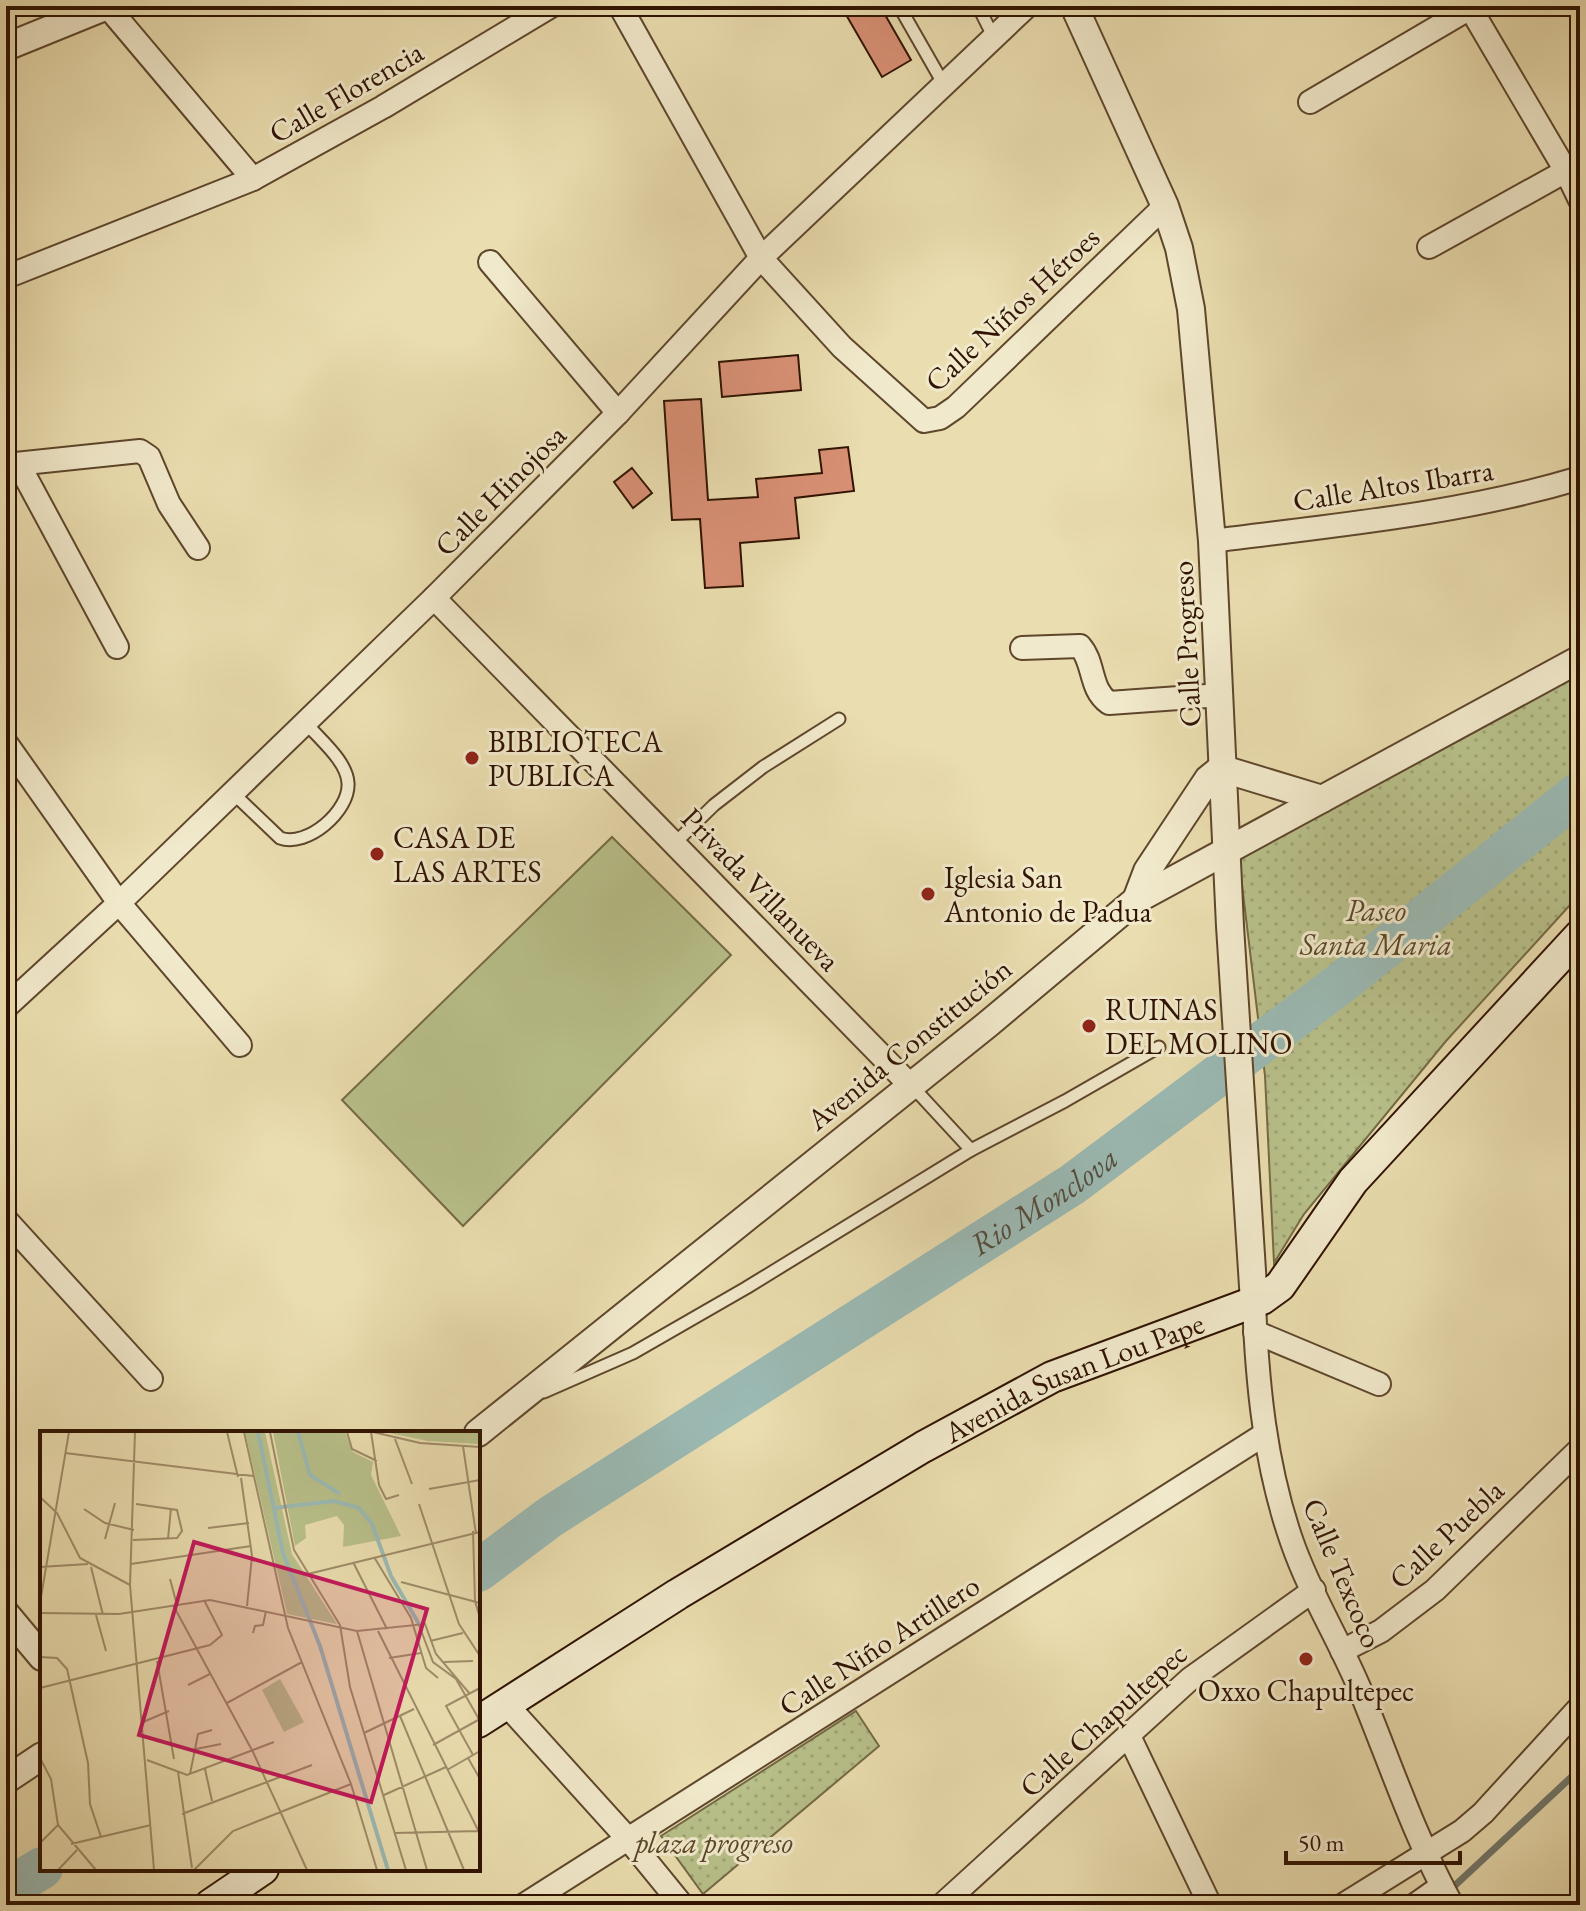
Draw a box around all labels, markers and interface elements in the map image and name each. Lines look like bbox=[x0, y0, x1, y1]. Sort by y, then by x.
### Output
street label: Calle Florencia bbox=[262, 32, 430, 152]
street label: Calle Niños Héroes bbox=[916, 218, 1108, 400]
street label: Calle Hinojosa bbox=[426, 416, 574, 564]
street label: Calle Altos Ibarra bbox=[1290, 450, 1496, 520]
street label: Calle Progreso bbox=[1162, 560, 1210, 728]
place label: BIBLIOTECA PUBLICA bbox=[488, 722, 663, 795]
marker: BIBLIOTECA PUBLICA bbox=[463, 749, 481, 767]
street label: Privada Villanueva bbox=[673, 799, 849, 979]
place label: CASA DE LAS ARTES bbox=[393, 818, 541, 891]
marker: CASA DE LAS ARTES bbox=[368, 845, 386, 863]
place label: Iglesia San Antonio de Padua bbox=[943, 858, 1152, 931]
marker: Iglesia San Antonio de Padua bbox=[919, 885, 937, 903]
park label: Paseo Santa Maria bbox=[1299, 891, 1452, 964]
street label: Avenida Constitución bbox=[798, 949, 1020, 1139]
place label: RUINAS DEL MOLINO bbox=[1105, 990, 1292, 1063]
marker: RUINAS DEL MOLINO bbox=[1080, 1017, 1098, 1035]
water label: Rio Monclova bbox=[961, 1137, 1126, 1266]
street label: Avenida Susan Lou Pape bbox=[936, 1303, 1209, 1452]
inset map bbox=[40, 1431, 480, 1871]
street label: Calle Puebla bbox=[1380, 1471, 1512, 1597]
street label: Calle Texcoco bbox=[1294, 1492, 1392, 1654]
street label: Calle Niño Artillero bbox=[771, 1566, 987, 1724]
street label: Calle Chapultepec bbox=[1011, 1634, 1195, 1806]
marker: Oxxo Chapultepec bbox=[1297, 1650, 1315, 1668]
place label: Oxxo Chapultepec bbox=[1198, 1671, 1414, 1710]
scale bar bbox=[1286, 1815, 1460, 1865]
park label: plaza progreso bbox=[631, 1823, 793, 1862]
text: 50 m bbox=[1298, 1827, 1345, 1858]

